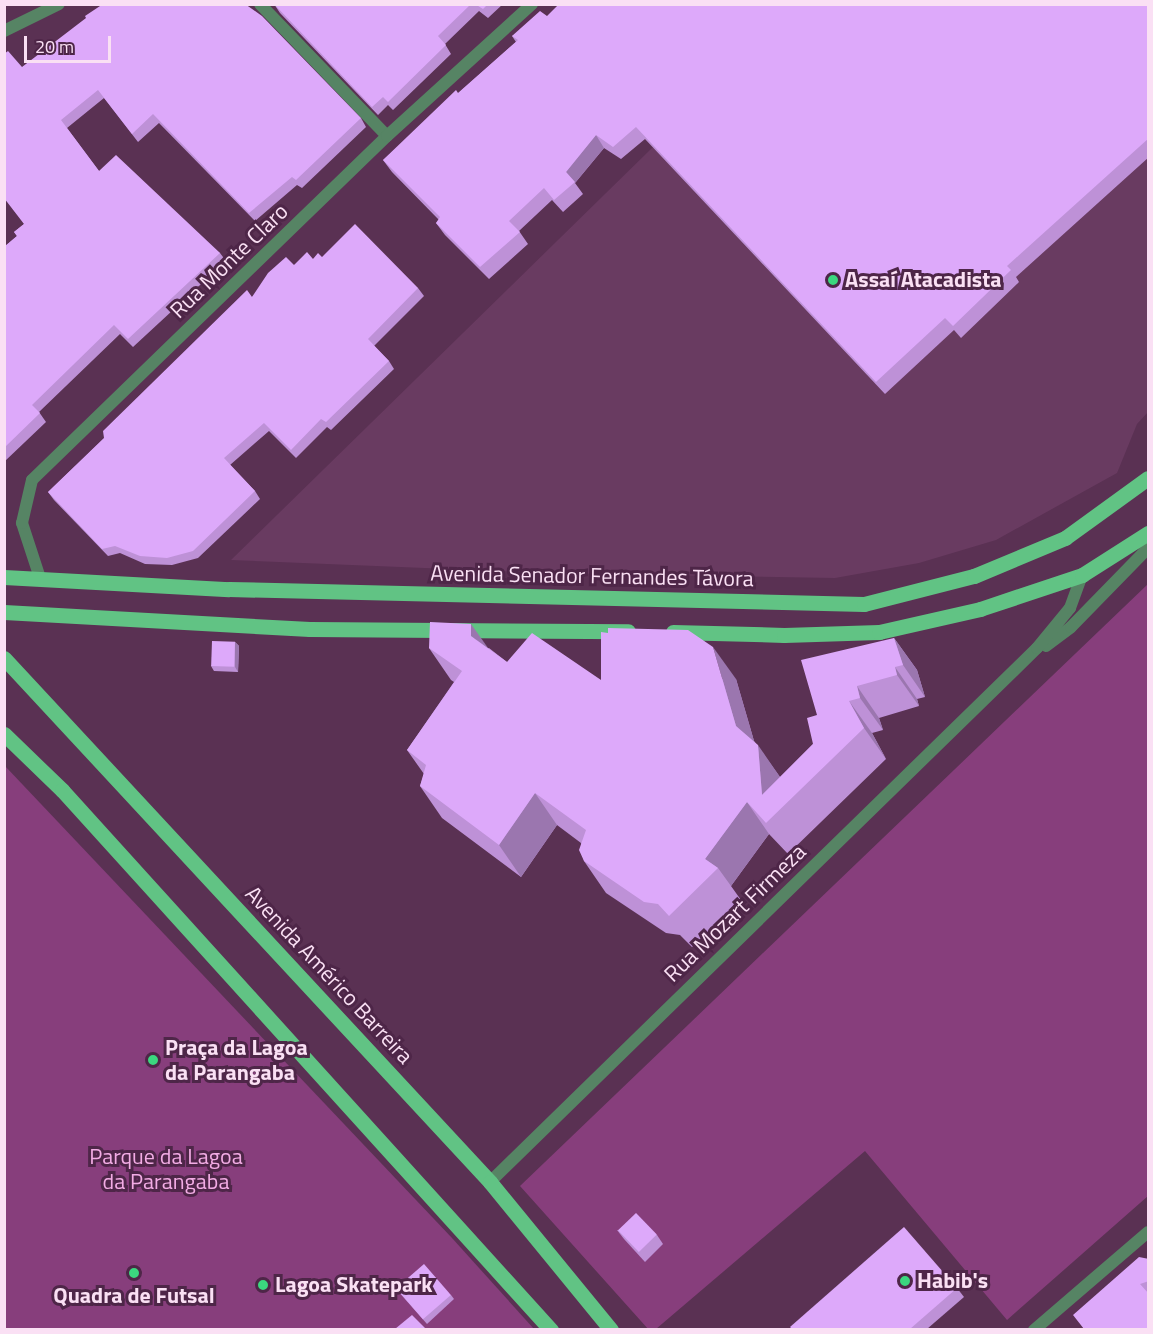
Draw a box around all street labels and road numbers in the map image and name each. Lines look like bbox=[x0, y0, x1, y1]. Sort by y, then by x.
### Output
street label: Rua Monte Claro bbox=[165, 198, 293, 324]
street label: Avenida Senador Fernandes Távora bbox=[430, 560, 754, 592]
street label: Rua Mozart Firmeza bbox=[659, 839, 811, 987]
street label: Avenida Américo Barreira bbox=[240, 881, 418, 1069]

